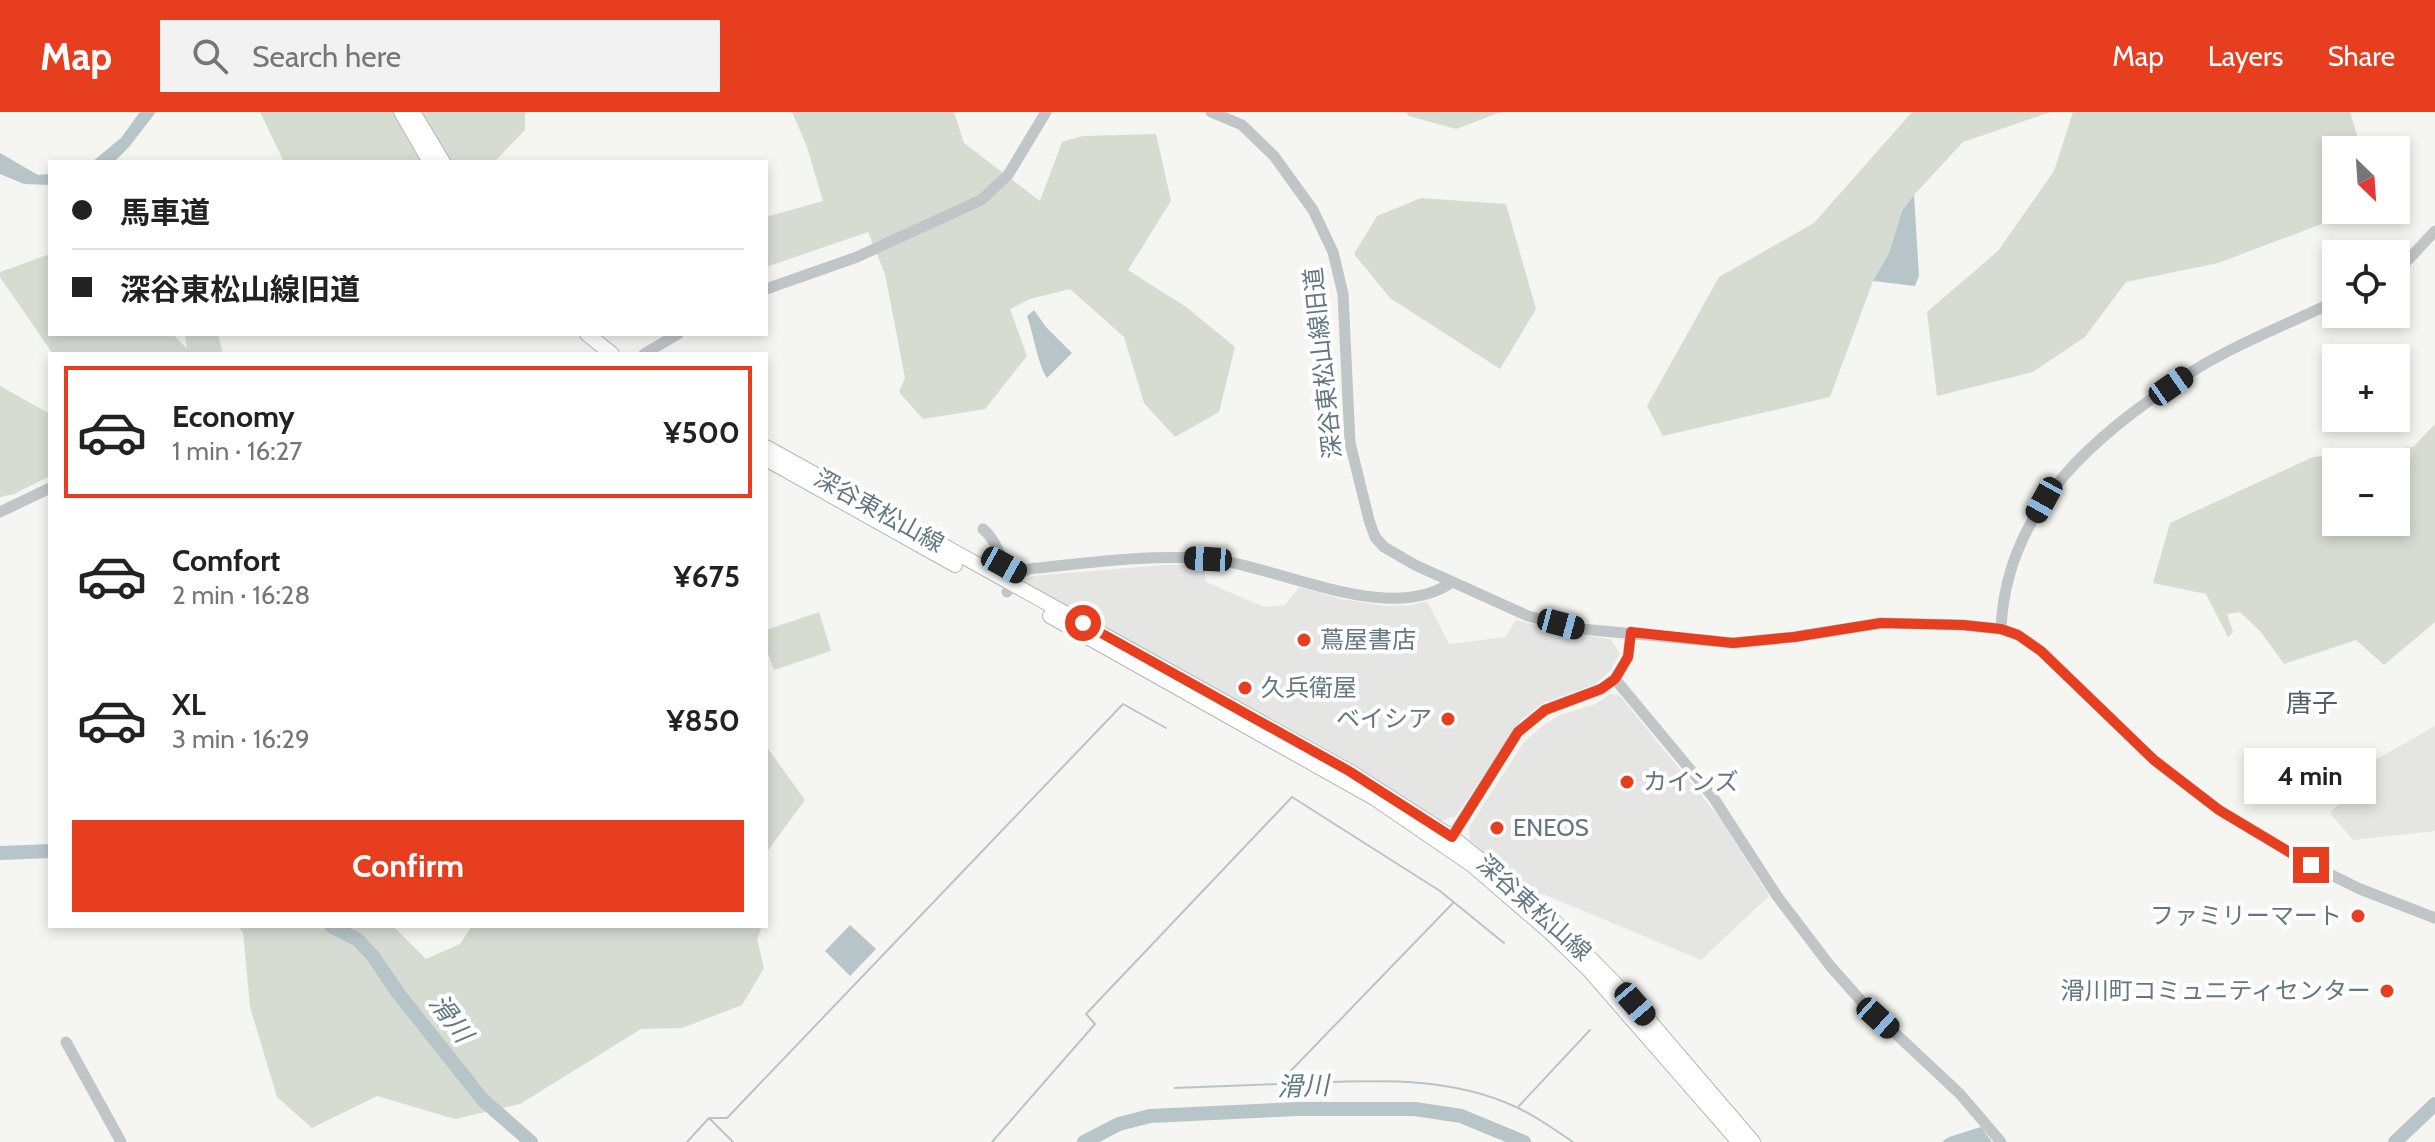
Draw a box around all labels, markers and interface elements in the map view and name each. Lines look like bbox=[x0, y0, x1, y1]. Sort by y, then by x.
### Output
search box bbox=[160, 20, 720, 92]
text: Map bbox=[40, 33, 112, 80]
icon: search bbox=[188, 34, 232, 78]
text: Search here bbox=[252, 38, 401, 75]
text: Map bbox=[2112, 39, 2164, 73]
text: Layers bbox=[2208, 39, 2283, 73]
text: Share bbox=[2327, 39, 2395, 73]
north arrow bbox=[2322, 136, 2410, 224]
map controls bbox=[2322, 136, 2410, 536]
text: 馬車道 bbox=[120, 194, 210, 231]
button: locate bbox=[2322, 240, 2410, 328]
street label: 深谷東松山線旧道 bbox=[1298, 266, 1347, 460]
text: 深谷東松山線旧道 bbox=[120, 271, 360, 308]
button: + bbox=[2322, 344, 2410, 432]
car bbox=[2144, 362, 2198, 410]
icon: car bbox=[76, 396, 148, 468]
text: Economy bbox=[172, 398, 295, 435]
text: ¥500 bbox=[663, 414, 740, 451]
text: 1 min · 16:27 bbox=[172, 435, 302, 467]
button: − bbox=[2322, 448, 2410, 536]
street label: 深谷東松山線 bbox=[809, 463, 949, 558]
car bbox=[2022, 473, 2066, 527]
icon: car bbox=[76, 540, 148, 612]
text: Comfort bbox=[172, 542, 280, 579]
car bbox=[977, 543, 1031, 587]
car bbox=[1183, 546, 1233, 572]
text: ¥675 bbox=[674, 558, 740, 595]
text: 2 min · 16:28 bbox=[172, 579, 310, 611]
route start bbox=[1065, 605, 1101, 641]
car bbox=[1535, 606, 1587, 642]
place label: 蔦屋書店 bbox=[1320, 625, 1416, 654]
marker: 蔦屋書店 bbox=[1295, 631, 1313, 649]
place label: 久兵衛屋 bbox=[1261, 673, 1357, 702]
marker: 久兵衛屋 bbox=[1236, 679, 1254, 697]
icon: car bbox=[76, 684, 148, 756]
text: XL bbox=[172, 686, 206, 723]
district label: 唐子 bbox=[2286, 687, 2338, 719]
text: ¥850 bbox=[666, 702, 740, 739]
place label: ベイシア bbox=[1336, 704, 1432, 733]
marker: ベイシア bbox=[1439, 710, 1457, 728]
text: 3 min · 16:29 bbox=[172, 723, 310, 755]
callout: 4 min bbox=[2245, 749, 2377, 805]
text: 4 min bbox=[2277, 760, 2343, 792]
place label: カインズ bbox=[1643, 767, 1739, 796]
marker: カインズ bbox=[1618, 773, 1636, 791]
place label: ENEOS bbox=[1513, 813, 1589, 842]
marker: ENEOS bbox=[1488, 819, 1506, 837]
button: Confirm bbox=[72, 820, 744, 912]
route end bbox=[2293, 847, 2329, 883]
street label: 深谷東松山線 bbox=[1471, 849, 1598, 967]
place label: ファミリーマート bbox=[2150, 901, 2342, 930]
marker: ファミリーマート bbox=[2349, 907, 2367, 925]
place label: 滑川町コミュニティセンター bbox=[2060, 976, 2371, 1005]
car bbox=[1610, 978, 1660, 1030]
marker: 滑川町コミュニティセンター bbox=[2378, 982, 2396, 1000]
water label: 滑川 bbox=[423, 988, 481, 1051]
car bbox=[1852, 993, 1904, 1043]
water label: 滑川 bbox=[1276, 1069, 1333, 1103]

